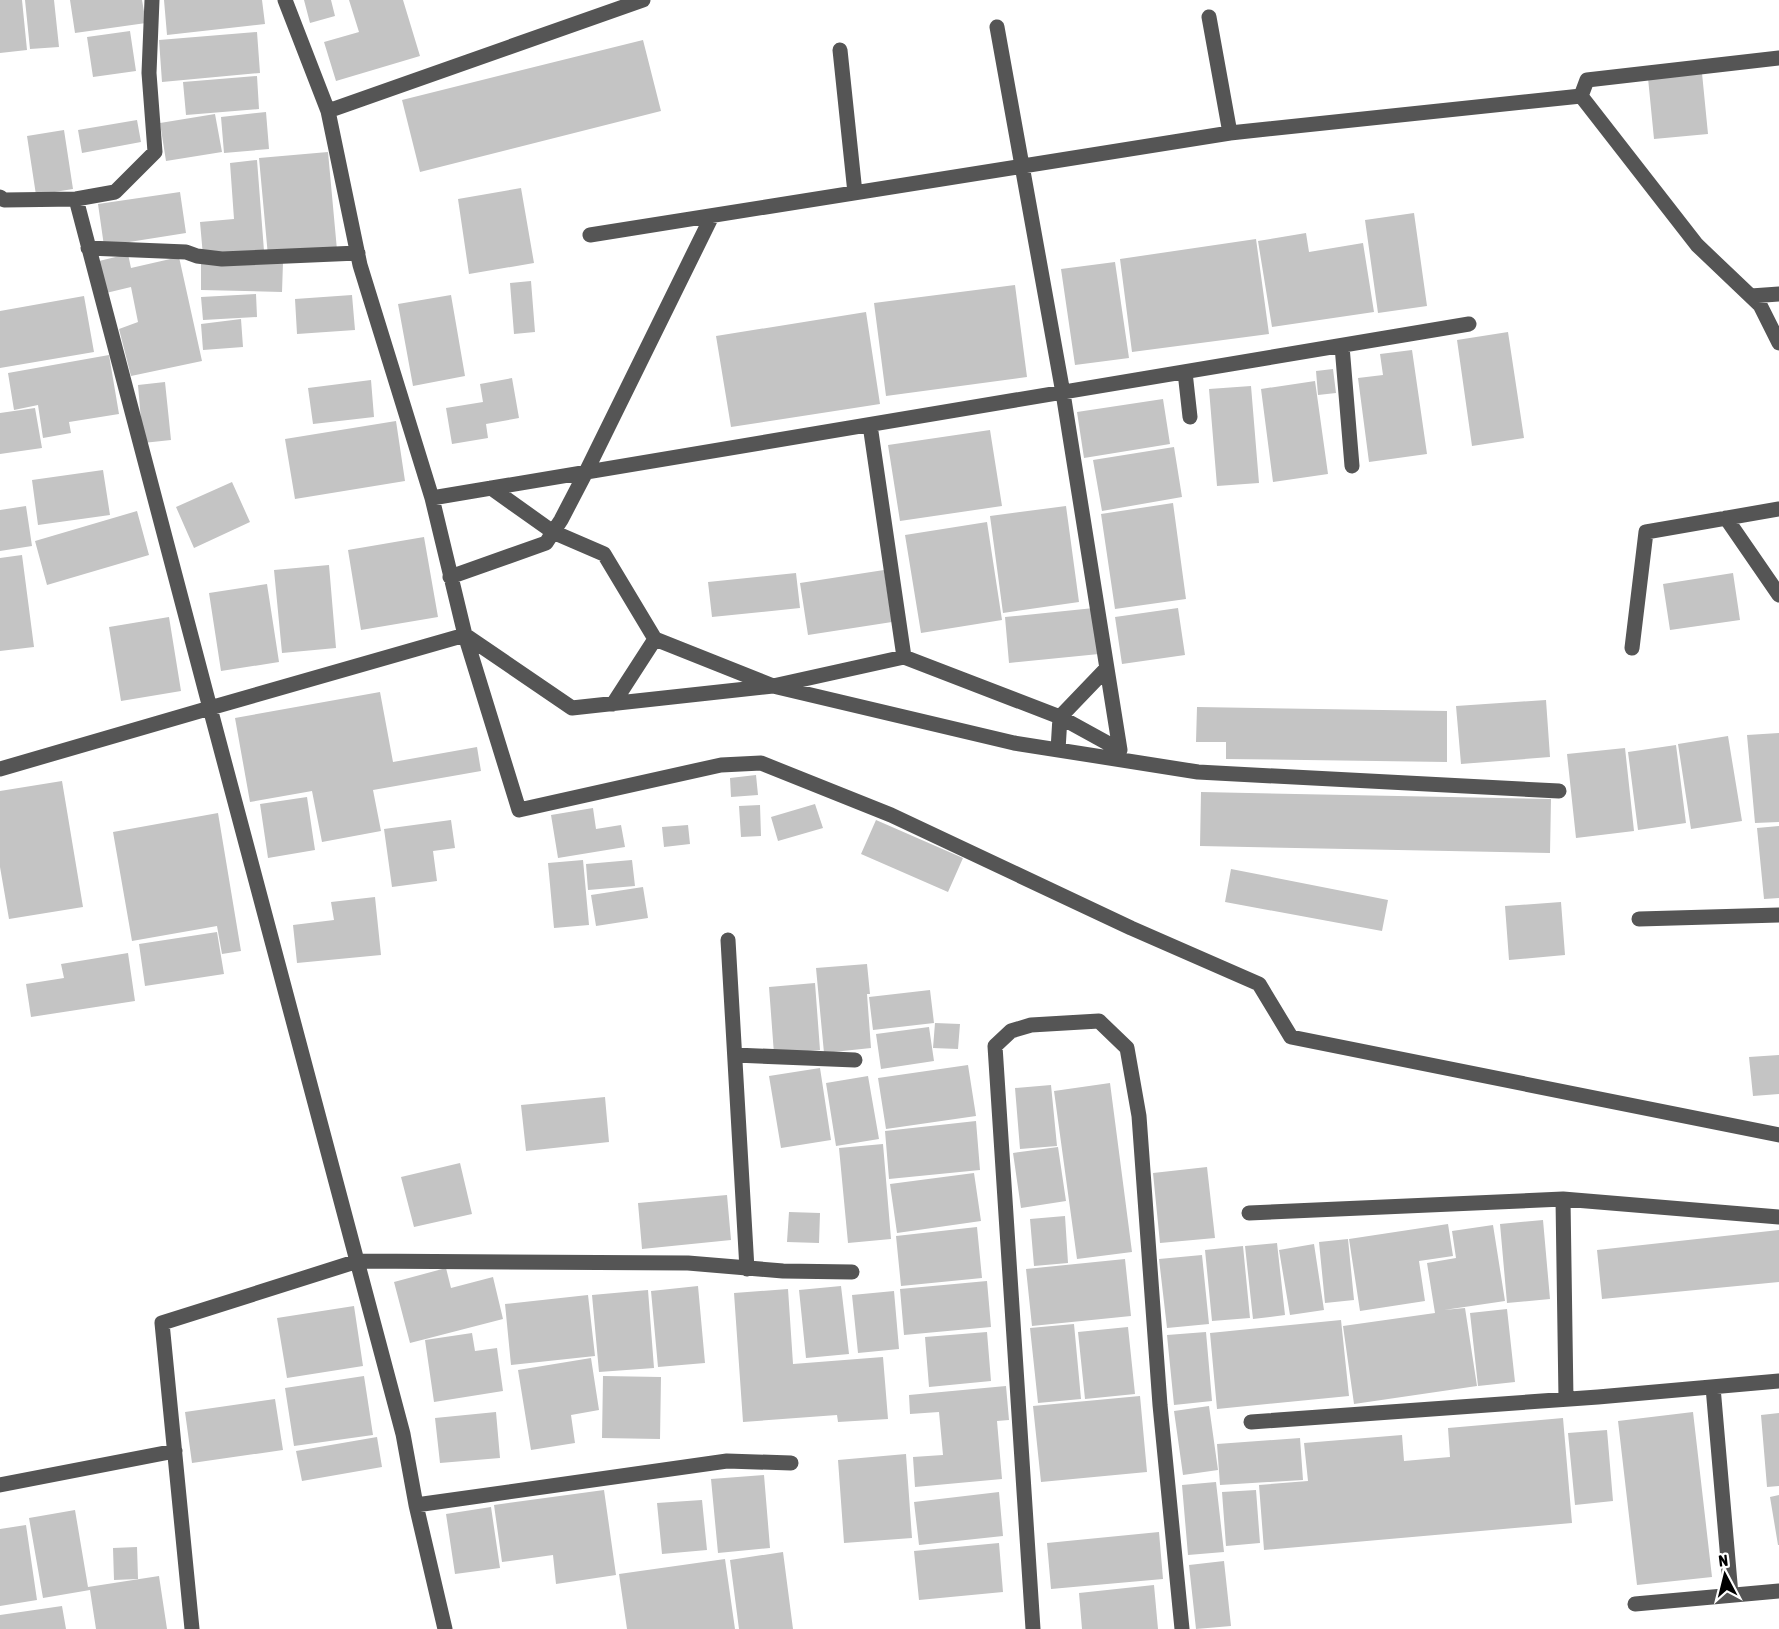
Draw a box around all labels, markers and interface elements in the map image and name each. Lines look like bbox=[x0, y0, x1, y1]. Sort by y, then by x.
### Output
north arrow bbox=[1695, 1545, 1755, 1605]
text: N bbox=[1717, 1551, 1729, 1570]

